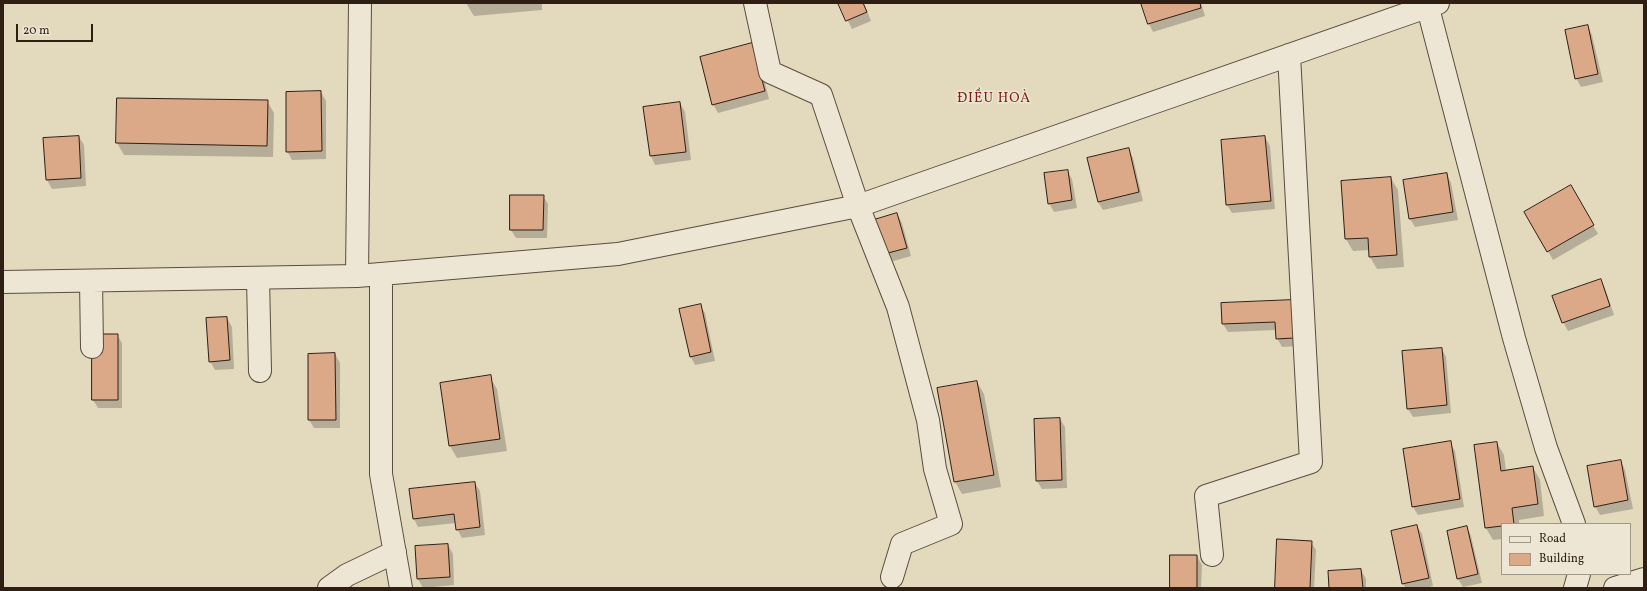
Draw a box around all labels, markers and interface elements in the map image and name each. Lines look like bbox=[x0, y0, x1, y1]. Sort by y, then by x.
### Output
scale bar bbox=[18, 16, 95, 42]
text: 20 m bbox=[23, 23, 50, 39]
district label: ĐIỀU HOÀ bbox=[957, 91, 1031, 107]
legend bbox=[1501, 523, 1631, 575]
text: Road bbox=[1539, 531, 1566, 547]
text: Building bbox=[1539, 551, 1584, 567]

